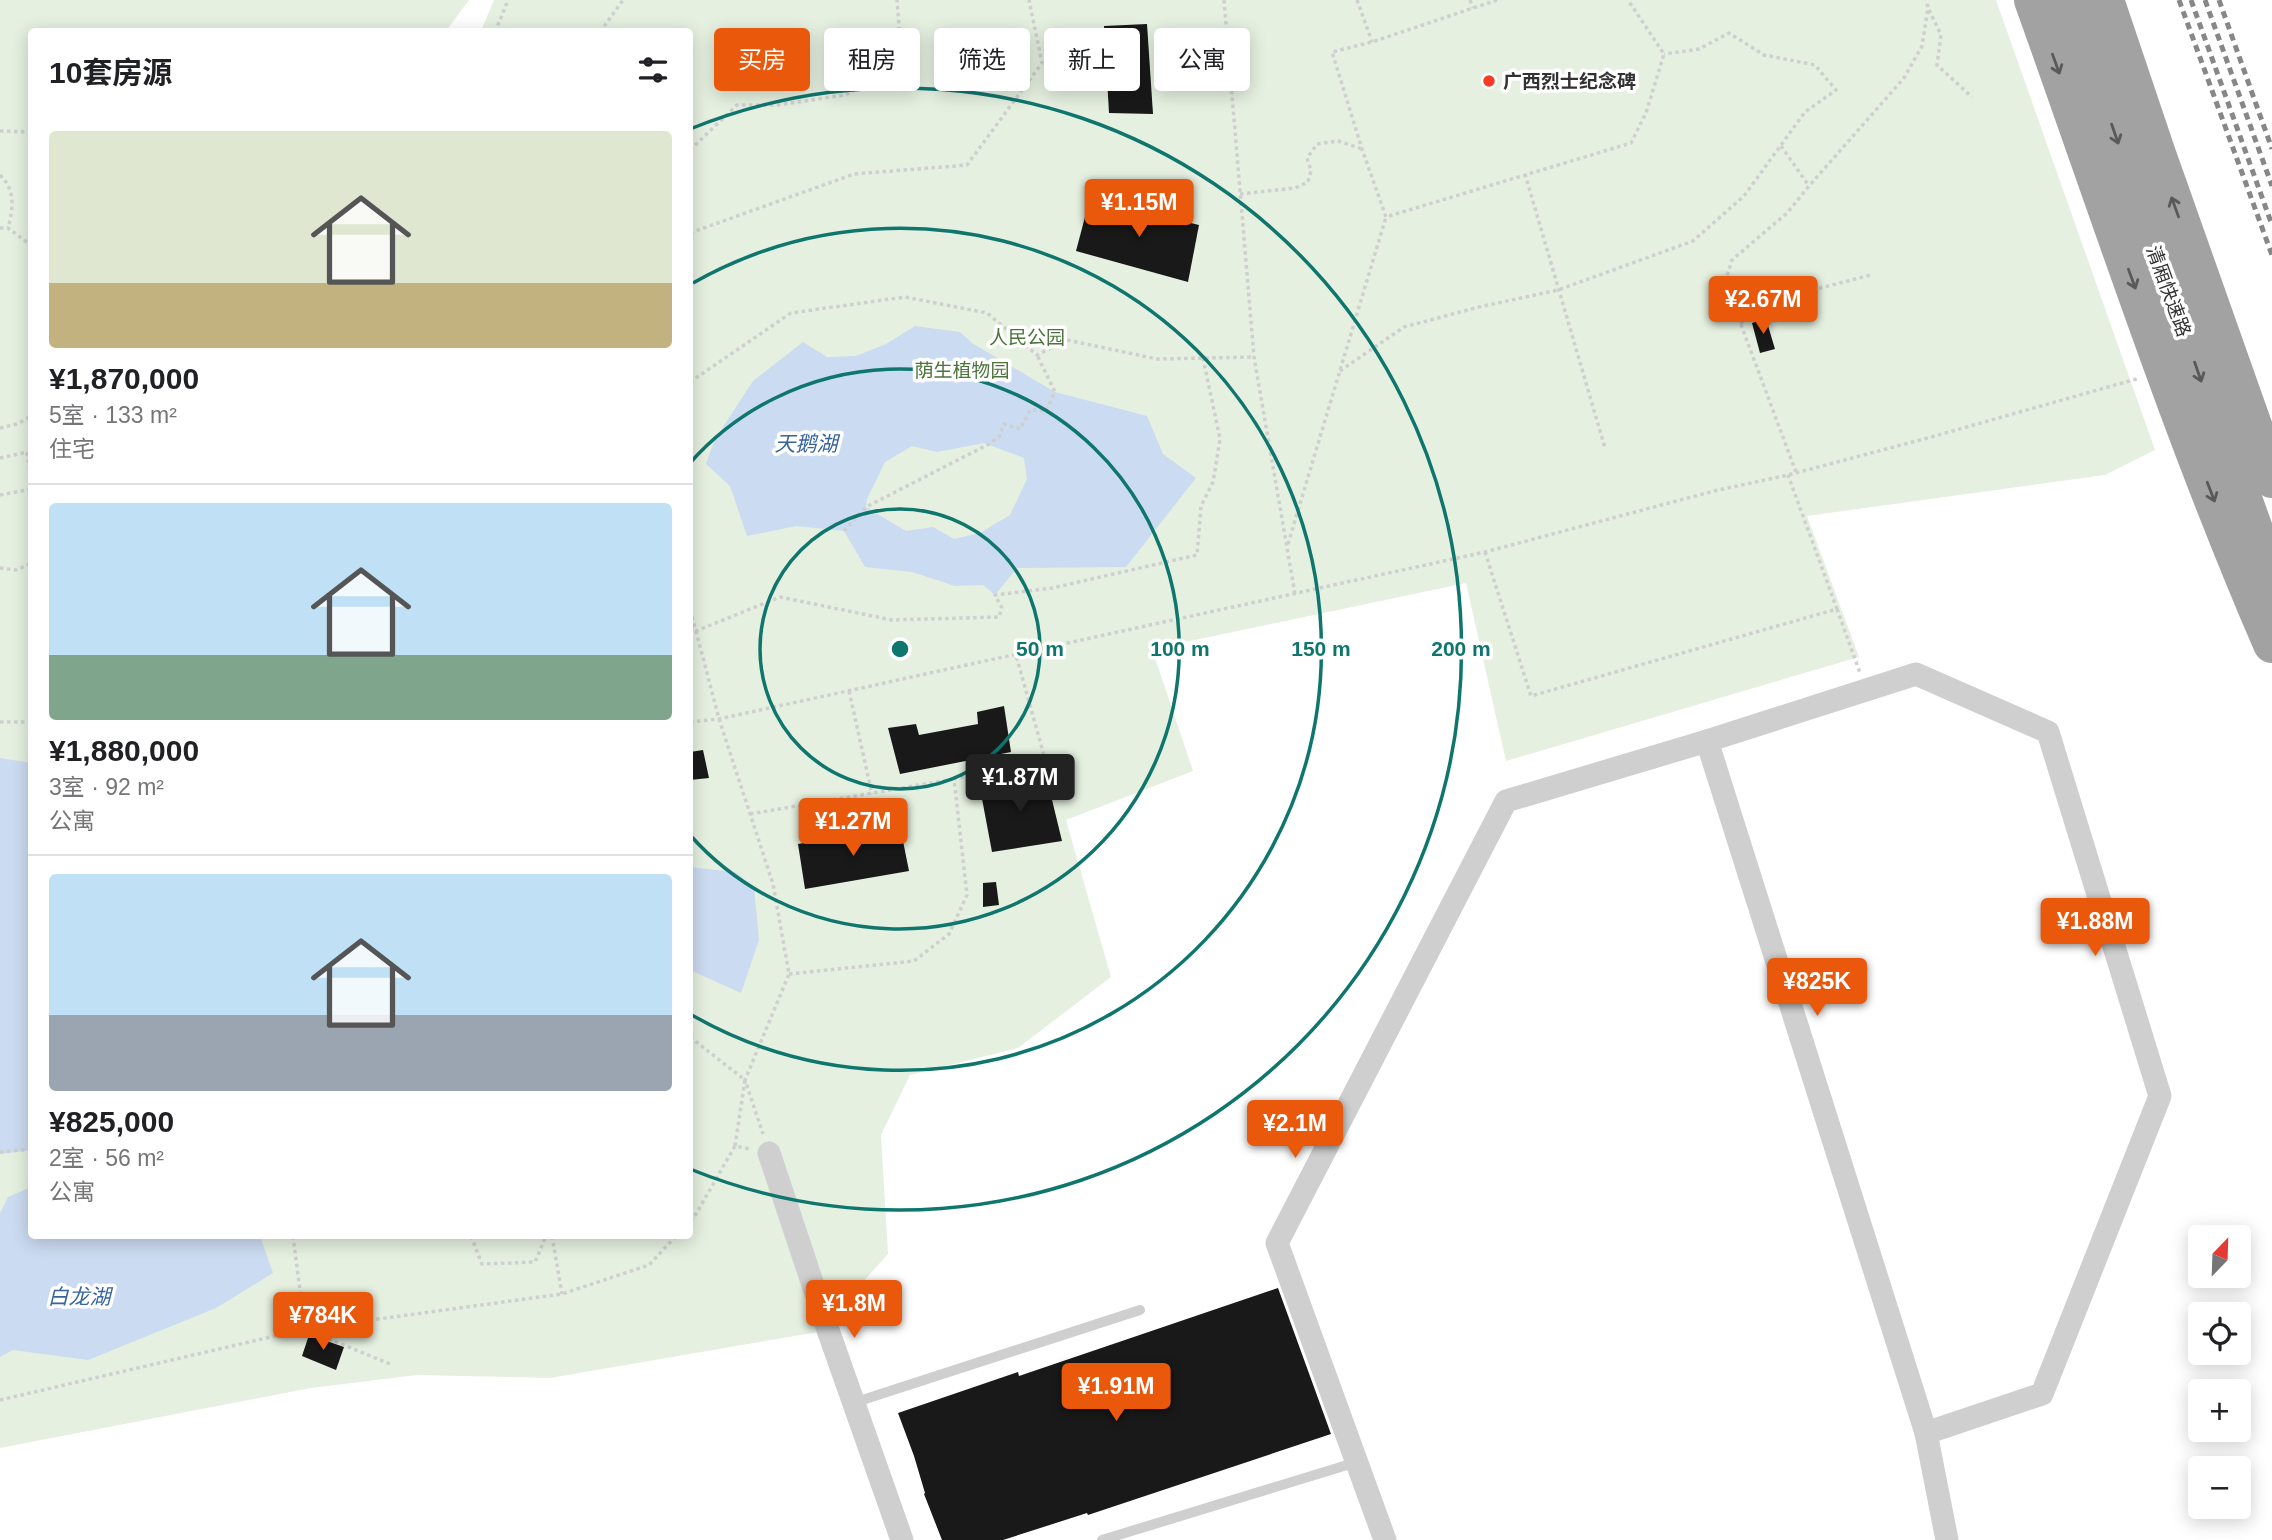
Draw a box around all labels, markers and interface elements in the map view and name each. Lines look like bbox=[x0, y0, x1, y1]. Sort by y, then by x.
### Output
chip: 买房 bbox=[714, 28, 810, 91]
chip: 租房 bbox=[824, 28, 920, 91]
chip: 筛选 bbox=[934, 28, 1030, 91]
chip: 新上 bbox=[1044, 28, 1140, 91]
chip: 公寓 bbox=[1154, 28, 1250, 91]
icon: filters bbox=[634, 51, 672, 89]
one-way arrow bbox=[2051, 53, 2063, 75]
text: 10套房源 bbox=[49, 56, 172, 89]
place label: 广西烈士纪念碑 bbox=[1503, 71, 1636, 92]
marker: 广西烈士纪念碑 bbox=[1481, 73, 1497, 89]
one-way arrow bbox=[2110, 123, 2122, 145]
icon: home bbox=[298, 177, 424, 303]
pin: ¥1.15M bbox=[1082, 180, 1196, 239]
text: ¥1.15M bbox=[1101, 189, 1177, 215]
one-way arrow bbox=[2168, 197, 2181, 219]
street label: 清厢快速路 bbox=[2142, 243, 2195, 339]
one-way arrow bbox=[2127, 267, 2139, 289]
pin: ¥2.67M bbox=[1706, 276, 1820, 336]
text: ¥2.67M bbox=[1725, 286, 1801, 312]
park label: 人民公园 bbox=[989, 327, 1065, 348]
park label: 荫生植物园 bbox=[914, 360, 1010, 381]
one-way arrow bbox=[2193, 361, 2205, 383]
text: ¥1,870,000 bbox=[49, 362, 199, 395]
text: 5室 · 133 m² bbox=[49, 402, 177, 428]
water label: 天鹅湖 bbox=[775, 432, 840, 455]
text: 住宅 bbox=[49, 436, 95, 462]
one-way arrow bbox=[2205, 481, 2218, 502]
icon: home bbox=[298, 549, 424, 675]
centre of rings bbox=[888, 637, 912, 661]
text: 50 m bbox=[1016, 637, 1064, 660]
text: 100 m bbox=[1150, 637, 1210, 660]
text: 150 m bbox=[1291, 637, 1351, 660]
text: 200 m bbox=[1431, 637, 1491, 660]
text: ¥1,880,000 bbox=[49, 734, 199, 767]
pin: ¥1.87M bbox=[963, 754, 1077, 814]
text: ¥1.87M bbox=[982, 764, 1058, 790]
text: 3室 · 92 m² bbox=[49, 774, 164, 800]
pin: ¥1.27M bbox=[796, 798, 910, 858]
text: 公寓 bbox=[49, 808, 95, 834]
text: ¥1.27M bbox=[815, 808, 891, 834]
pin: ¥1.88M bbox=[2038, 898, 2152, 958]
text: ¥1.88M bbox=[2057, 908, 2133, 934]
icon: home bbox=[298, 920, 424, 1046]
pin: ¥825K bbox=[1768, 958, 1866, 1018]
text: ¥825K bbox=[1783, 968, 1851, 994]
pin: ¥2.1M bbox=[1246, 1100, 1344, 1160]
text: ¥825,000 bbox=[49, 1105, 174, 1138]
text: ¥2.1M bbox=[1263, 1110, 1327, 1136]
text: 2室 · 56 m² bbox=[49, 1145, 164, 1171]
text: 公寓 bbox=[49, 1179, 95, 1205]
north arrow bbox=[2188, 1225, 2250, 1288]
map controls bbox=[2188, 1225, 2251, 1519]
pin: ¥1.8M bbox=[805, 1280, 903, 1340]
water label: 白龙湖 bbox=[48, 1285, 113, 1308]
text: ¥1.8M bbox=[822, 1290, 886, 1316]
pin: ¥784K bbox=[274, 1292, 372, 1352]
text: ¥784K bbox=[289, 1302, 357, 1328]
button: locate bbox=[2188, 1302, 2251, 1365]
pin: ¥1.91M bbox=[1059, 1364, 1173, 1423]
text: ¥1.91M bbox=[1078, 1373, 1154, 1399]
button: + bbox=[2188, 1379, 2251, 1442]
button: − bbox=[2188, 1456, 2251, 1519]

